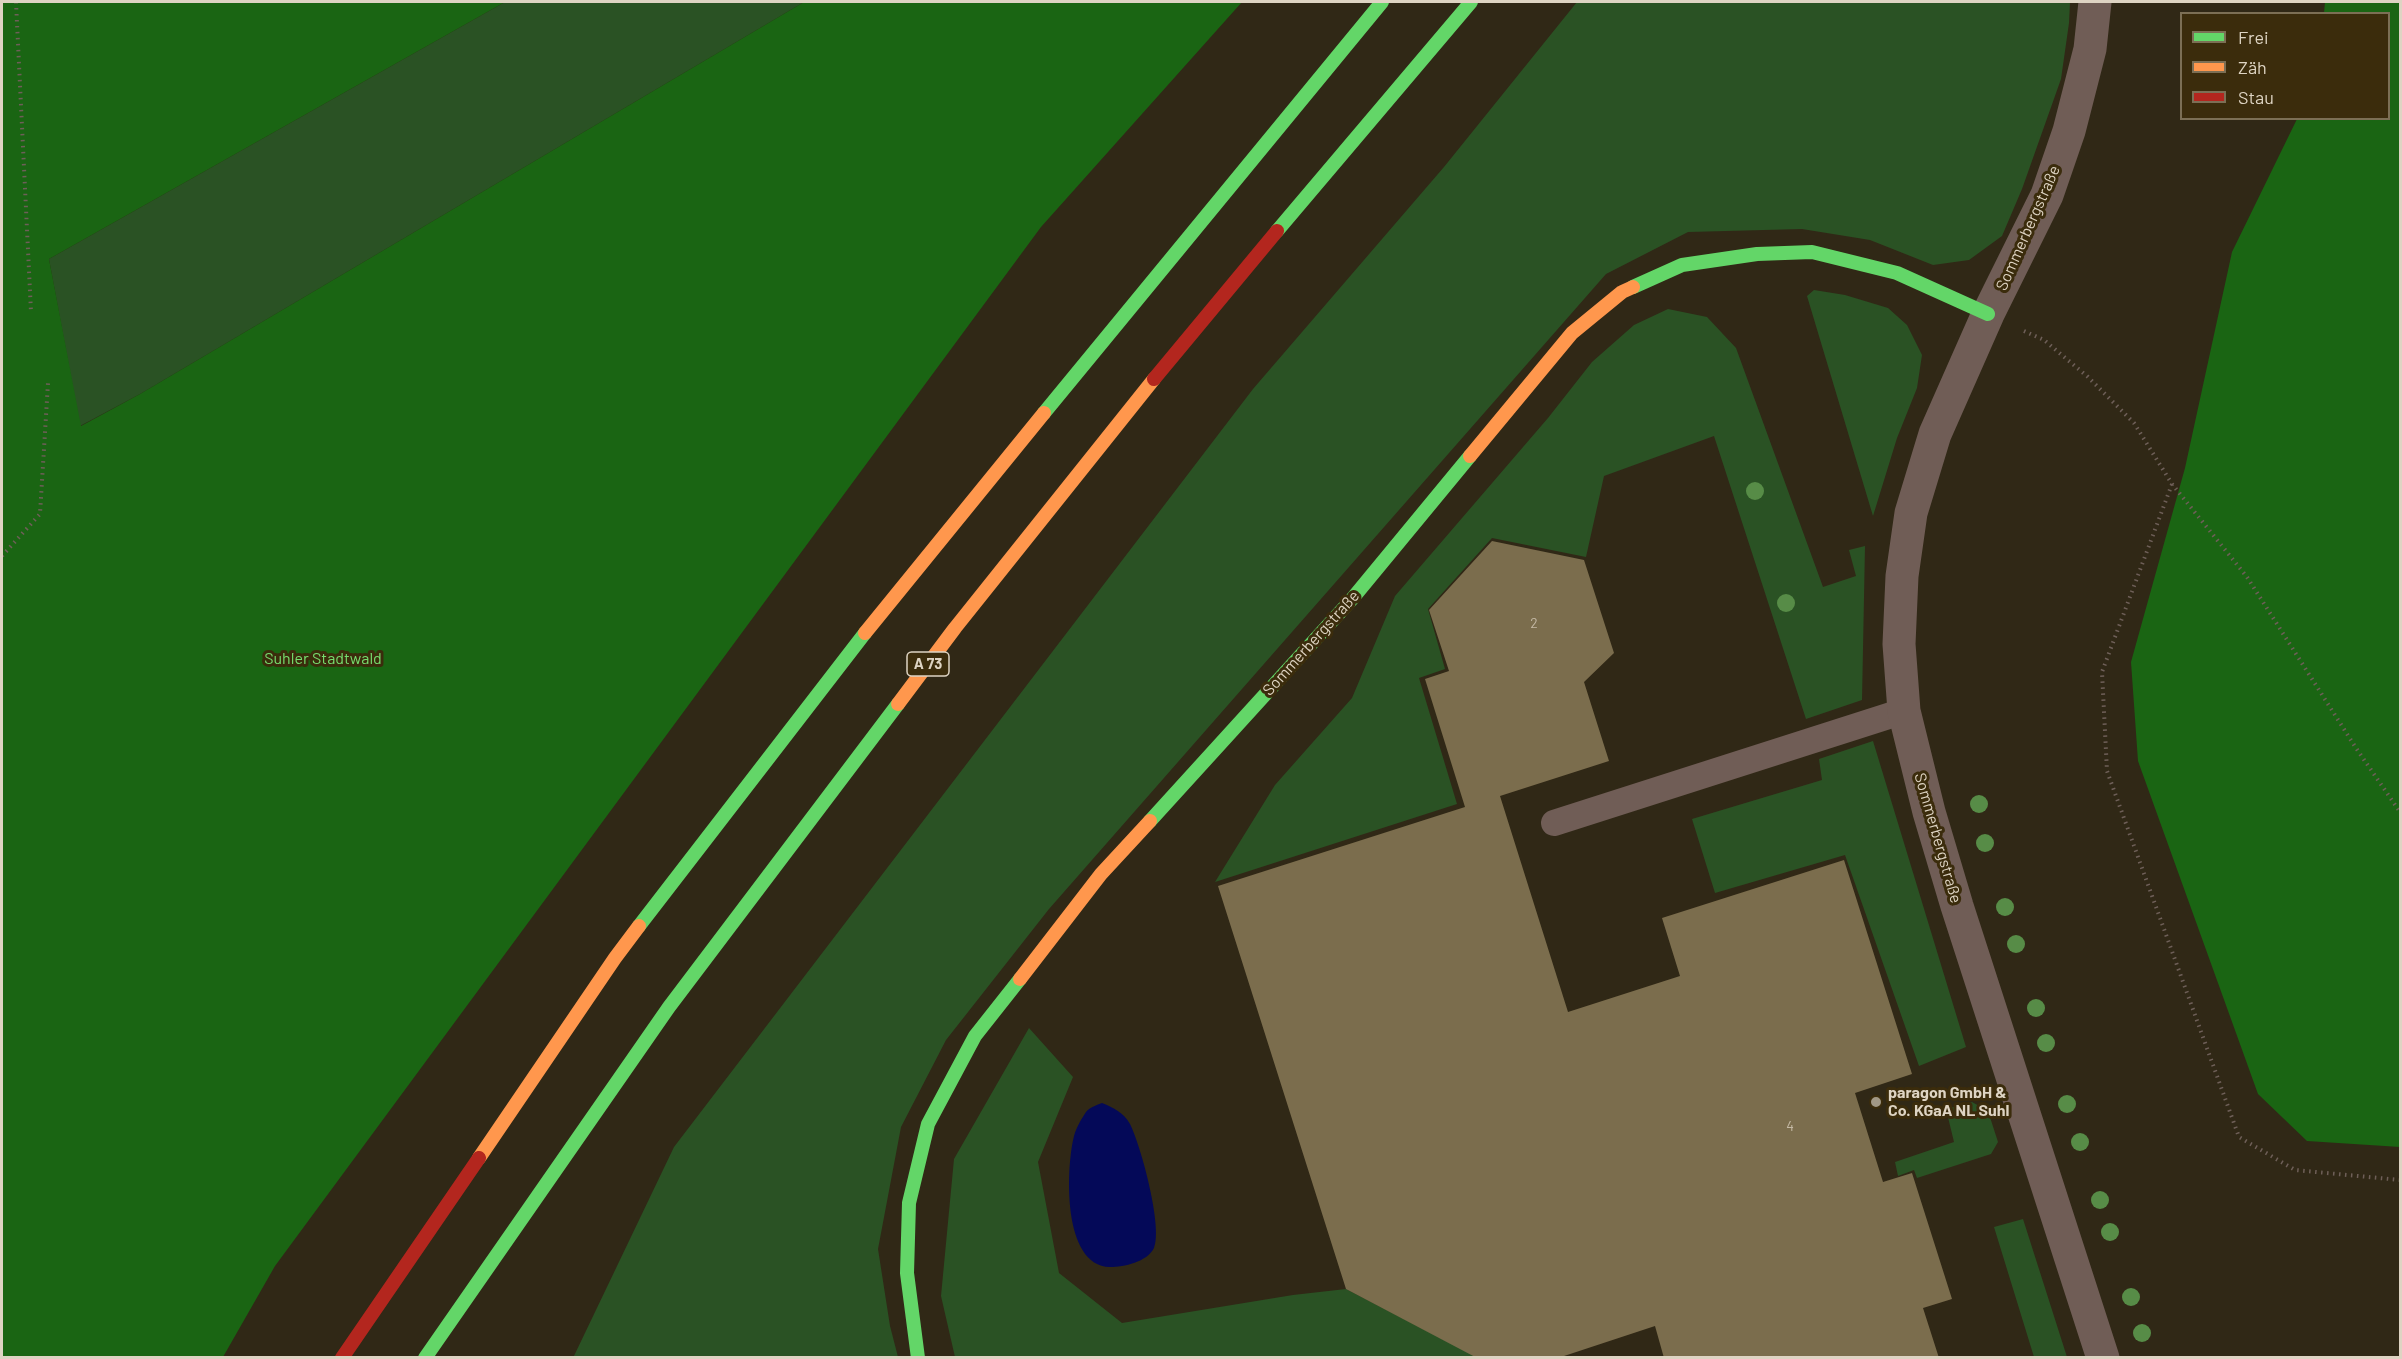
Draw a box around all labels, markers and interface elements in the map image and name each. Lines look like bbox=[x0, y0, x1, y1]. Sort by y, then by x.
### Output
legend bbox=[2180, 12, 2390, 120]
text: Frei bbox=[2238, 26, 2269, 48]
text: Zäh bbox=[2238, 56, 2267, 78]
text: Stau bbox=[2238, 86, 2274, 108]
street label: Sommerbergstraße bbox=[1992, 162, 2064, 294]
street label: Sommerbergstraße bbox=[1259, 586, 1363, 700]
house number: 2 bbox=[1530, 615, 1538, 631]
park label: Suhler Stadtwald bbox=[264, 649, 382, 669]
road number: A 73 bbox=[907, 652, 949, 676]
street label: Sommerbergstraße bbox=[1910, 771, 1966, 905]
place label: paragon GmbH & Co. KGaA NL Suhl bbox=[1888, 1083, 2009, 1121]
marker: paragon GmbH & Co. KGaA NL Suhl bbox=[1869, 1095, 1883, 1109]
house number: 4 bbox=[1786, 1118, 1794, 1134]

